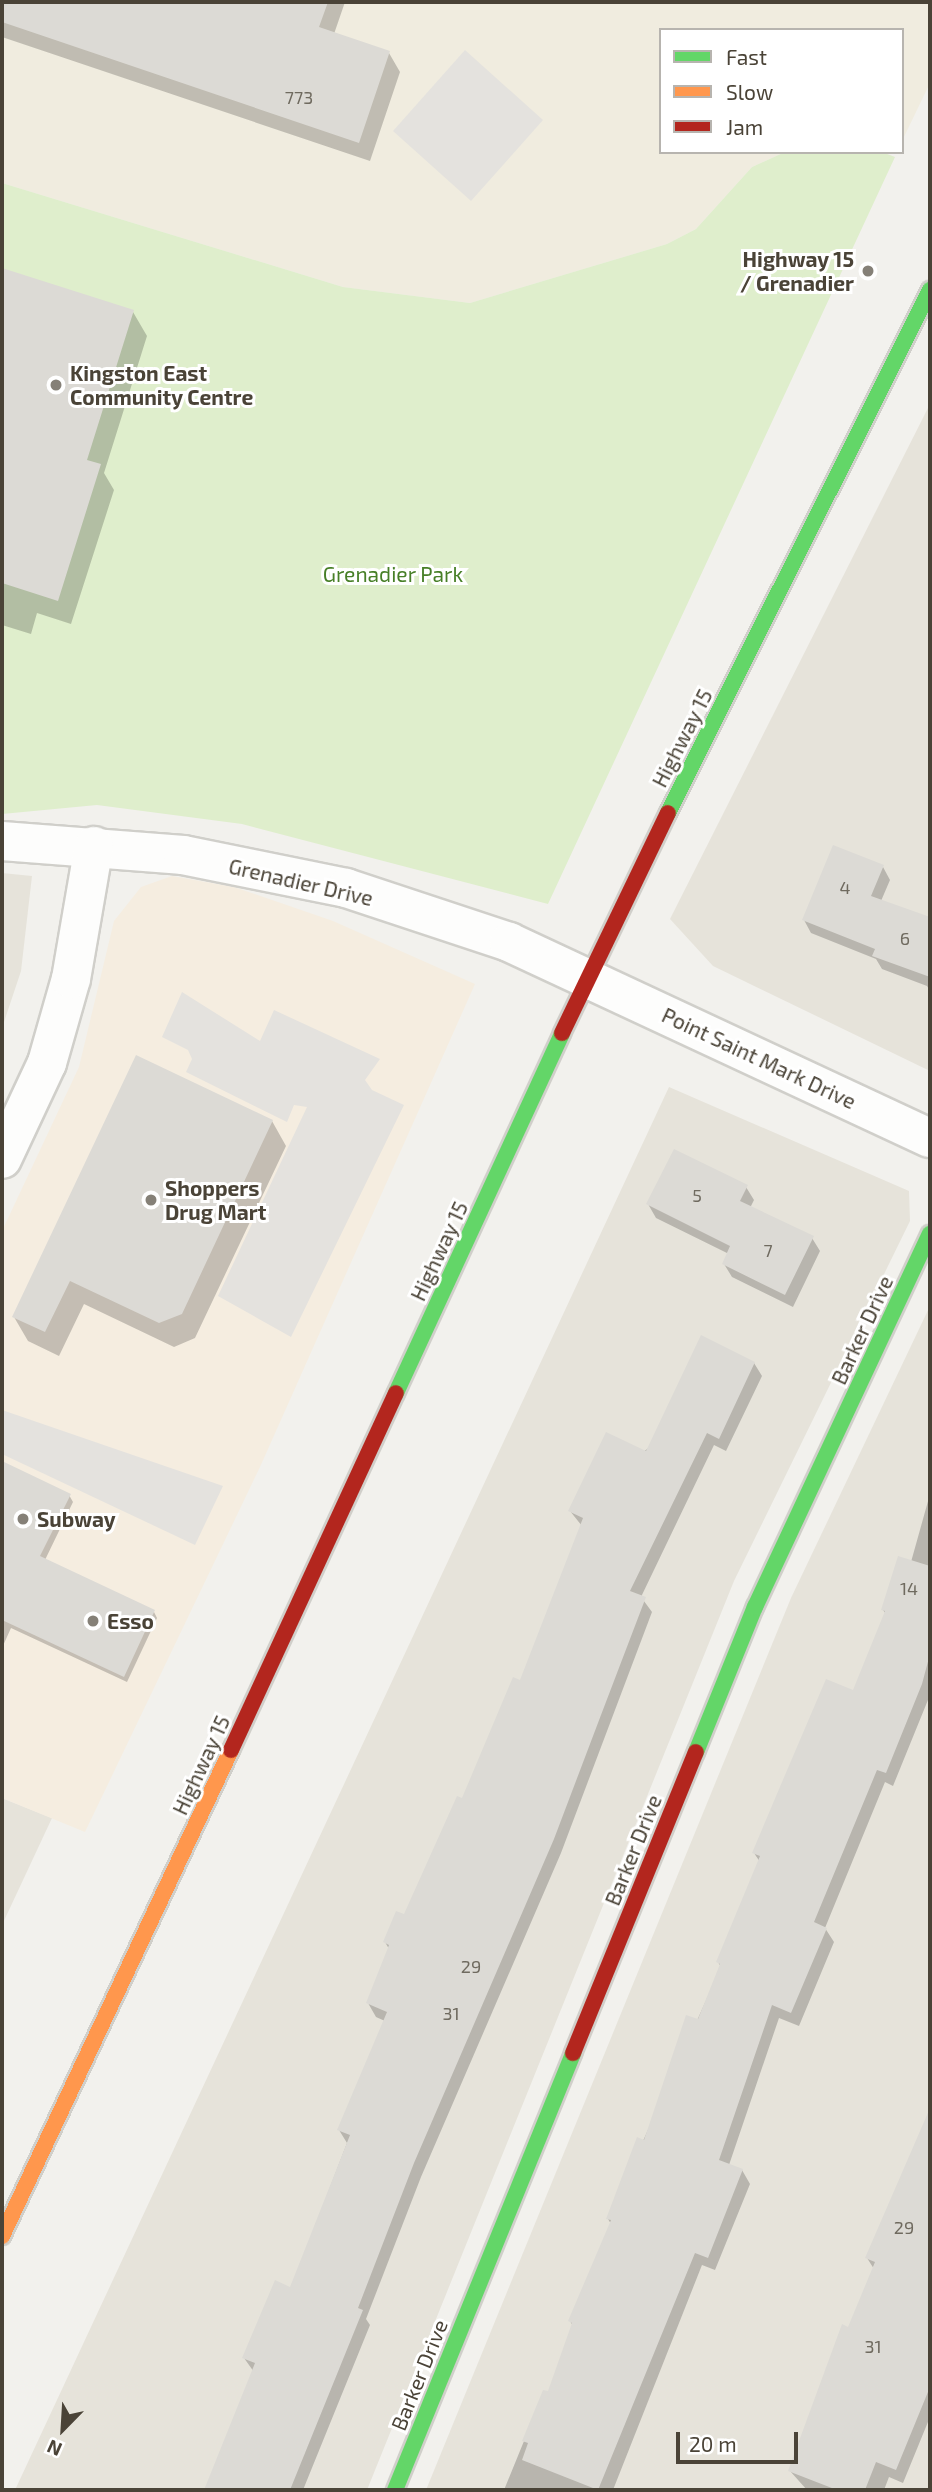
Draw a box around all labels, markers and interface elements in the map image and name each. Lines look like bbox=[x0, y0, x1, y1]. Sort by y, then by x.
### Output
legend bbox=[659, 28, 904, 154]
text: Fast bbox=[726, 44, 767, 69]
text: Slow bbox=[726, 79, 773, 104]
house number: 773 bbox=[285, 86, 313, 108]
text: Jam bbox=[726, 114, 763, 139]
place label: Highway 15 / Grenadier bbox=[740, 246, 854, 296]
marker: Highway 15 / Grenadier bbox=[860, 263, 876, 279]
place label: Kingston East Community Centre bbox=[70, 360, 254, 410]
marker: Kingston East Community Centre bbox=[48, 377, 64, 393]
park label: Grenadier Park bbox=[323, 561, 463, 587]
street label: Highway 15 bbox=[646, 684, 718, 792]
street label: Grenadier Drive bbox=[226, 853, 376, 911]
house number: 4 bbox=[839, 876, 851, 898]
house number: 6 bbox=[900, 927, 910, 949]
street label: Point Saint Mark Drive bbox=[658, 1002, 860, 1114]
place label: Shoppers Drug Mart bbox=[165, 1175, 266, 1225]
house number: 5 bbox=[692, 1184, 702, 1206]
marker: Shoppers Drug Mart bbox=[143, 1192, 159, 1208]
street label: Highway 15 bbox=[405, 1197, 473, 1305]
house number: 7 bbox=[763, 1239, 773, 1261]
street label: Barker Drive bbox=[826, 1271, 898, 1389]
place label: Subway bbox=[37, 1506, 116, 1532]
marker: Subway bbox=[15, 1511, 31, 1527]
house number: 14 bbox=[900, 1577, 918, 1599]
place label: Esso bbox=[107, 1608, 154, 1634]
marker: Esso bbox=[85, 1613, 101, 1629]
street label: Highway 15 bbox=[167, 1711, 235, 1819]
street label: Barker Drive bbox=[599, 1791, 667, 1909]
house number: 29 bbox=[461, 1955, 481, 1977]
house number: 31 bbox=[442, 2002, 460, 2024]
house number: 29 bbox=[894, 2216, 914, 2238]
street label: Barker Drive bbox=[385, 2316, 453, 2434]
house number: 31 bbox=[864, 2335, 882, 2357]
north arrow bbox=[28, 2394, 98, 2464]
scale bar bbox=[680, 2418, 802, 2462]
text: 20 m bbox=[689, 2431, 737, 2456]
text: N bbox=[43, 2435, 65, 2462]

